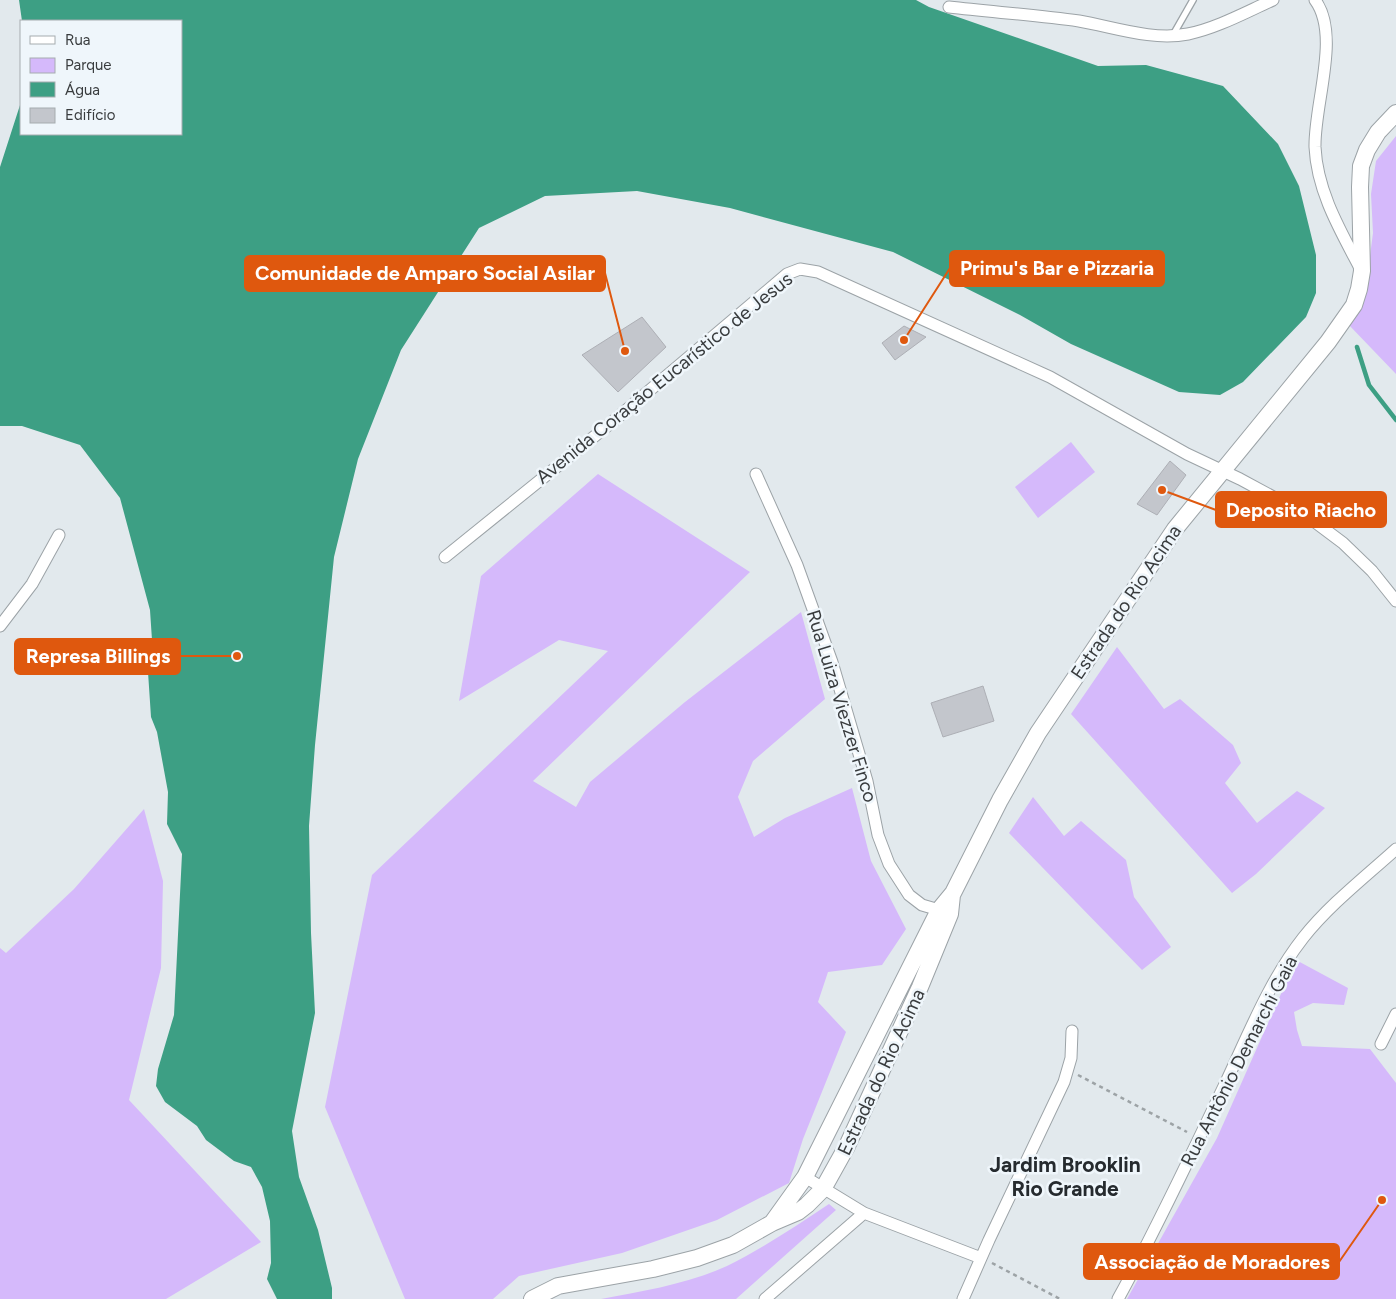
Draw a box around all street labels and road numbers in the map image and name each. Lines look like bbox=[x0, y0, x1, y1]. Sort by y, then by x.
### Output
street label: Avenida Coração Eucarístico de Jesus bbox=[531, 267, 797, 489]
street label: Estrada do Rio Acima bbox=[1066, 521, 1186, 683]
street label: Rua Luiza Viezzer Finco bbox=[802, 607, 882, 805]
street label: Rua Antônio Demarchi Gaia bbox=[1176, 952, 1302, 1170]
street label: Estrada do Rio Acima bbox=[832, 985, 930, 1159]

